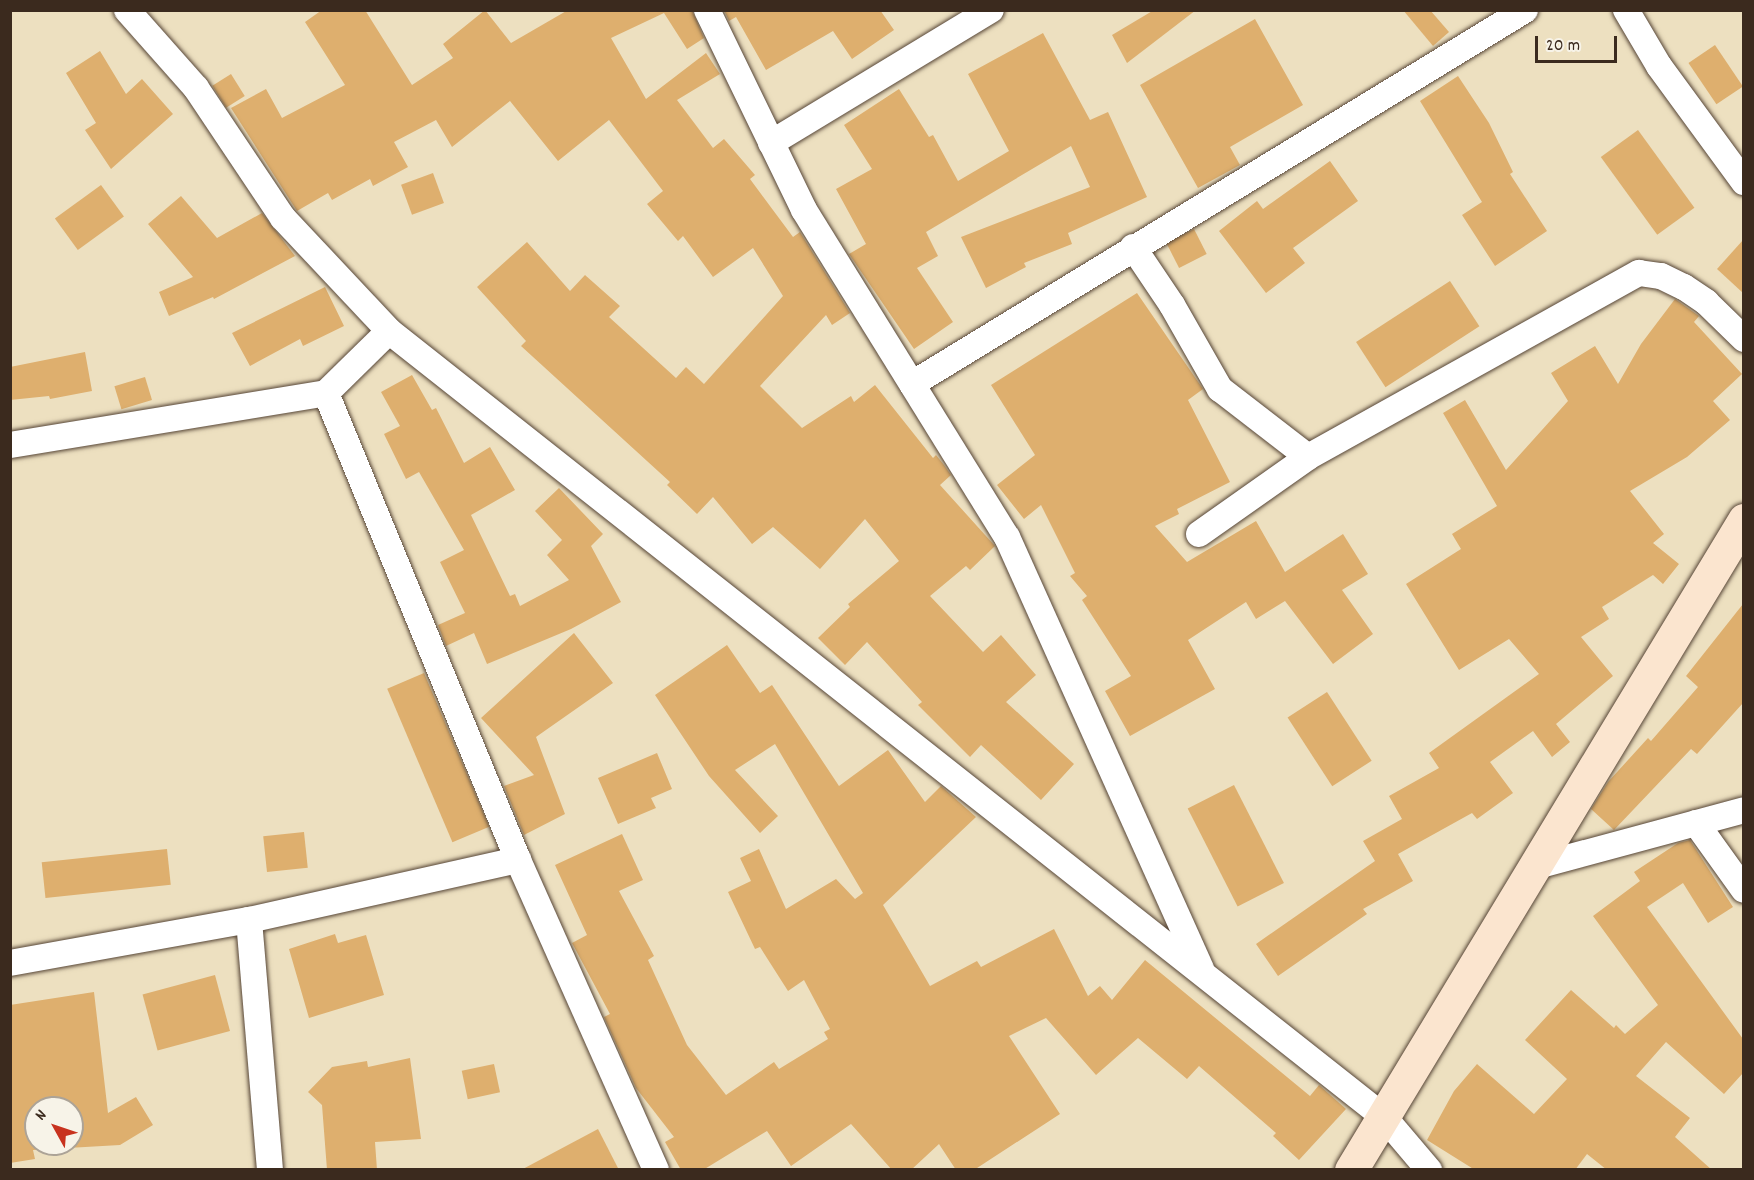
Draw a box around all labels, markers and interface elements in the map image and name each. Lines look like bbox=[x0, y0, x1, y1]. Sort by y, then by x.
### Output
scale bar bbox=[1538, 24, 1620, 62]
text: 20 m bbox=[1546, 34, 1580, 59]
north arrow bbox=[24, 1096, 84, 1156]
text: N bbox=[30, 1105, 53, 1126]

